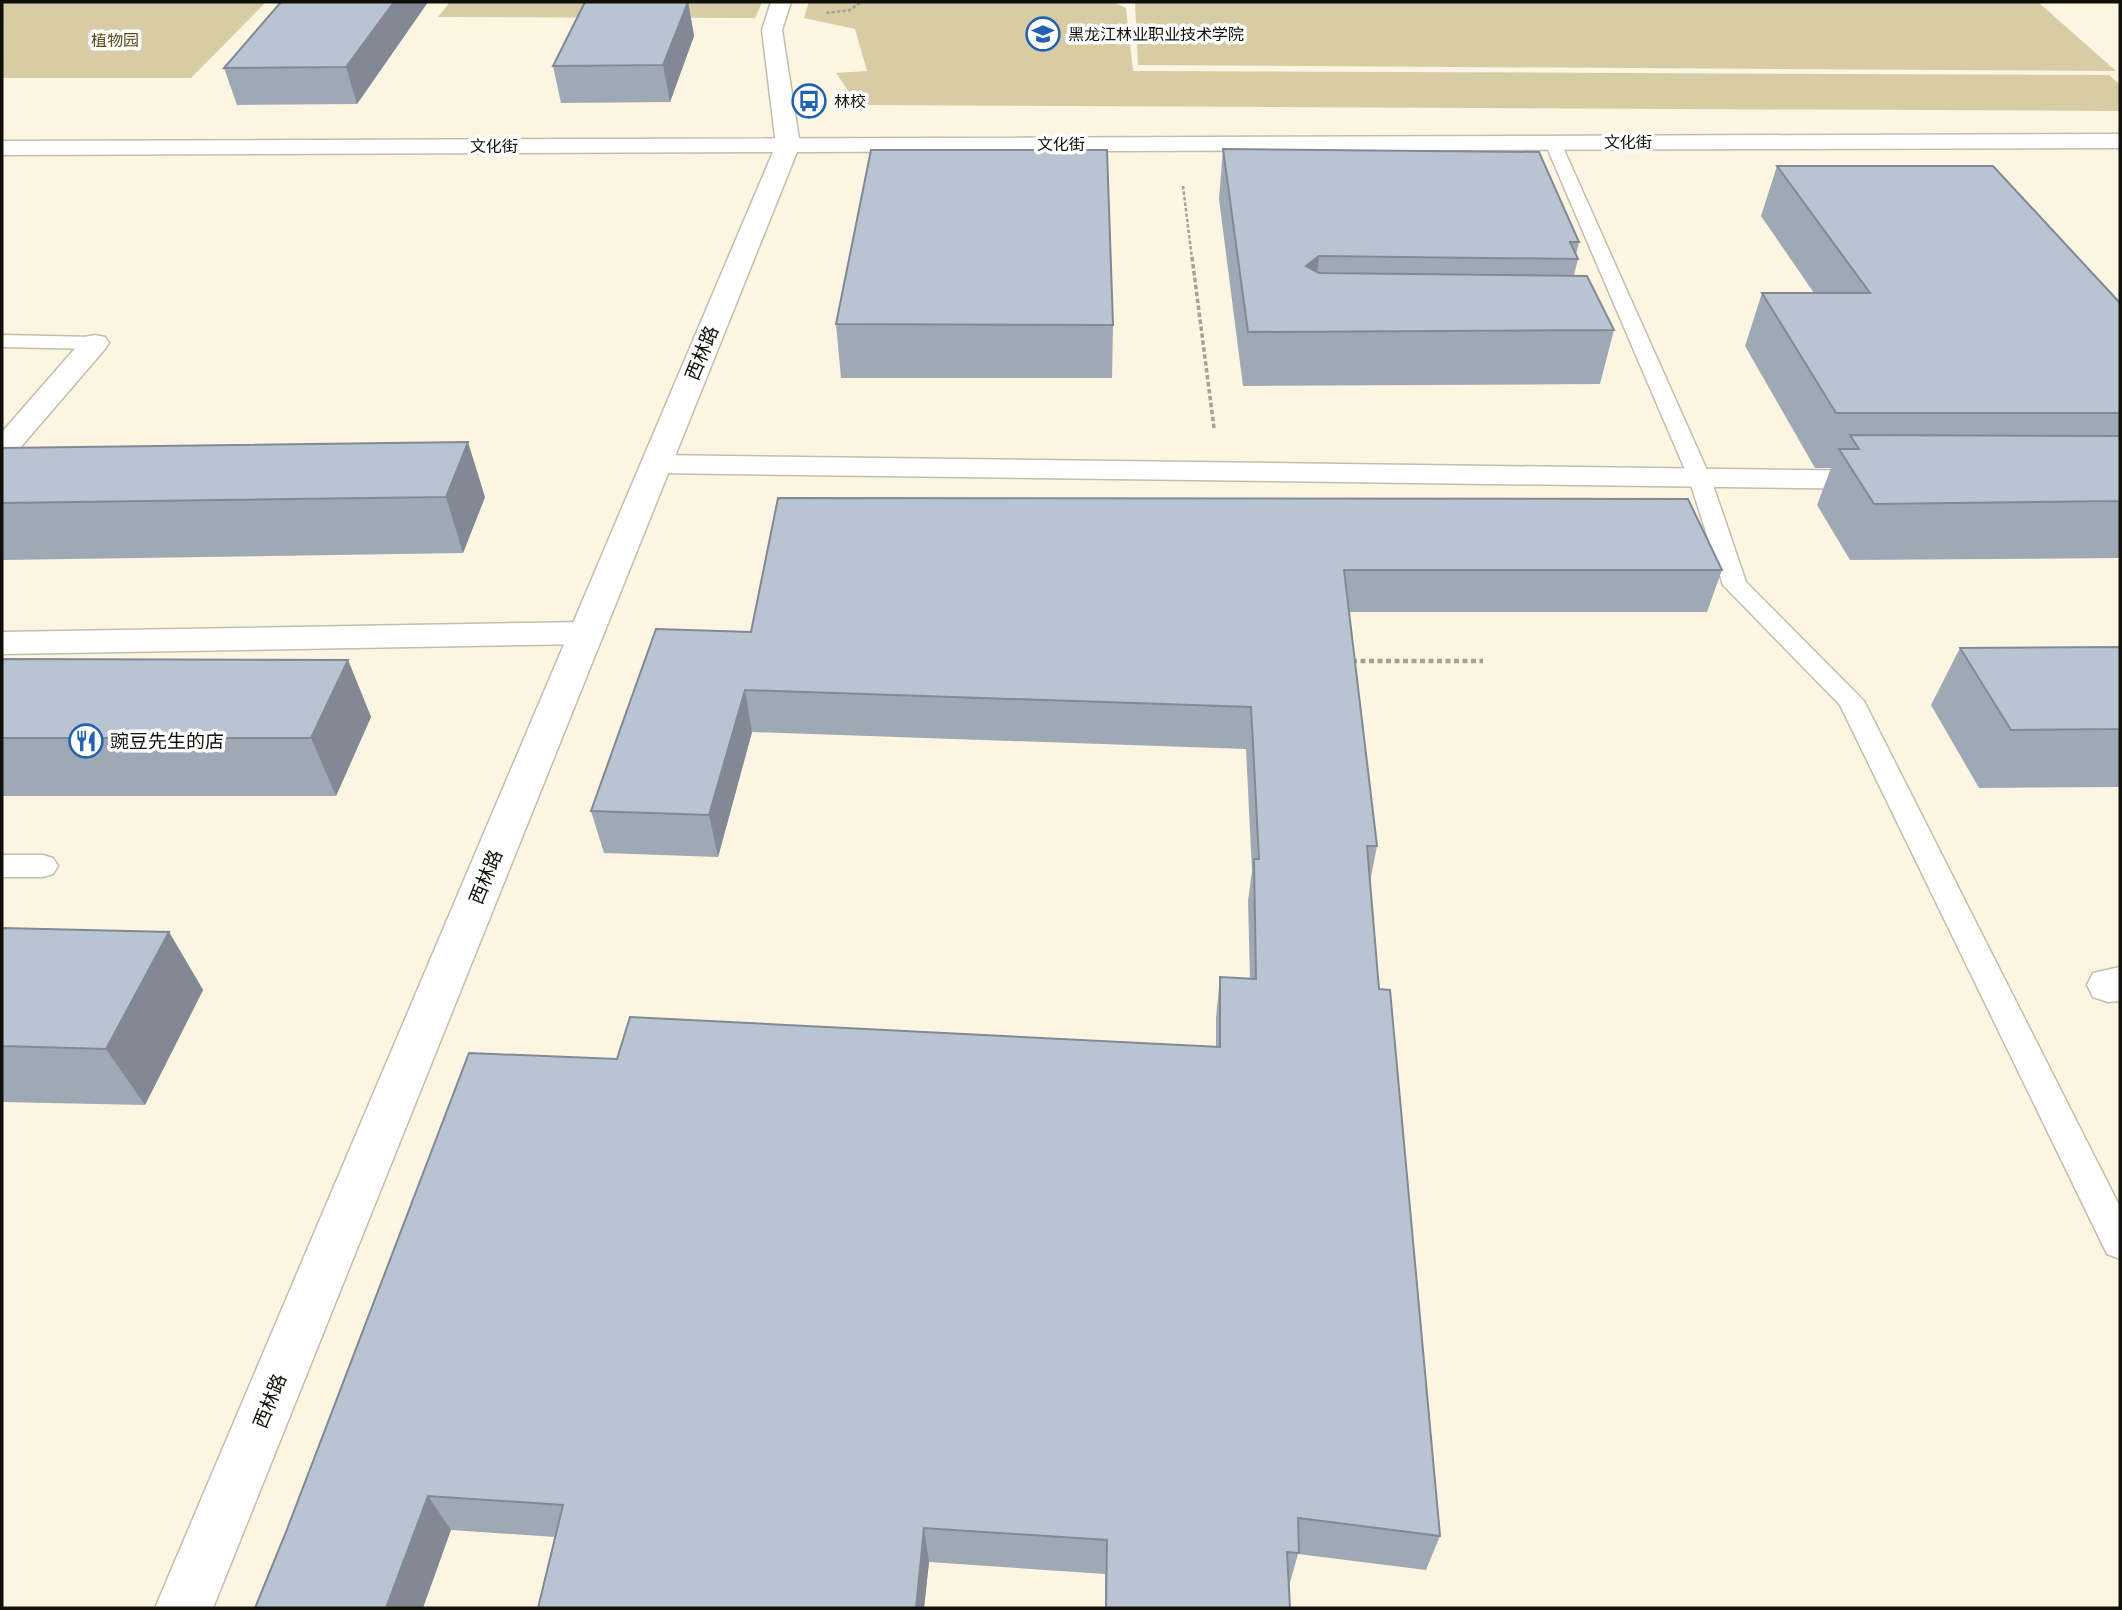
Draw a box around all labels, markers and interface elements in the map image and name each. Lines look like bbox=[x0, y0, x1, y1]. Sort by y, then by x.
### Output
school or university icon: 黑龙江林业职业技术学院 bbox=[1024, 15, 1062, 53]
place label: 黑龙江林业职业技术学院 bbox=[1068, 24, 1244, 44]
park label: 植物园 bbox=[91, 30, 139, 50]
bus stop icon: 林校 bbox=[790, 82, 828, 120]
place label: 林校 bbox=[834, 91, 866, 111]
street label: 文化街 bbox=[1604, 132, 1652, 152]
street label: 文化街 bbox=[1037, 134, 1085, 154]
street label: 文化街 bbox=[470, 136, 518, 156]
street label: 西林路 bbox=[681, 322, 723, 384]
restaurant icon: 豌豆先生的店 bbox=[67, 722, 105, 760]
place label: 豌豆先生的店 bbox=[110, 730, 224, 753]
street label: 西林路 bbox=[465, 846, 507, 908]
street label: 西林路 bbox=[249, 1370, 291, 1432]

